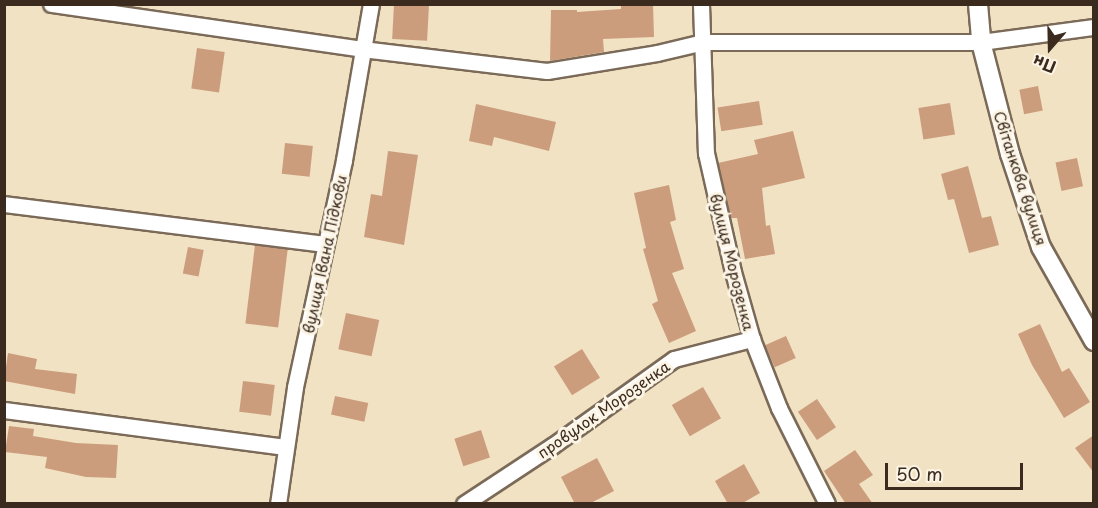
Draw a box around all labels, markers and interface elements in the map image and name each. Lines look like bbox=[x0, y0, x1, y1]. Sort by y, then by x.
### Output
north arrow bbox=[1020, 18, 1080, 78]
text: Пн bbox=[1029, 50, 1059, 80]
street label: Світанкова вулиця bbox=[991, 108, 1051, 248]
street label: вулиця Івана Підкови bbox=[298, 173, 350, 335]
street label: вулиця Морозенка bbox=[707, 192, 759, 332]
street label: провулок Морозенка bbox=[534, 357, 672, 461]
scale bar bbox=[888, 451, 1026, 489]
text: 50 m bbox=[896, 460, 943, 487]

